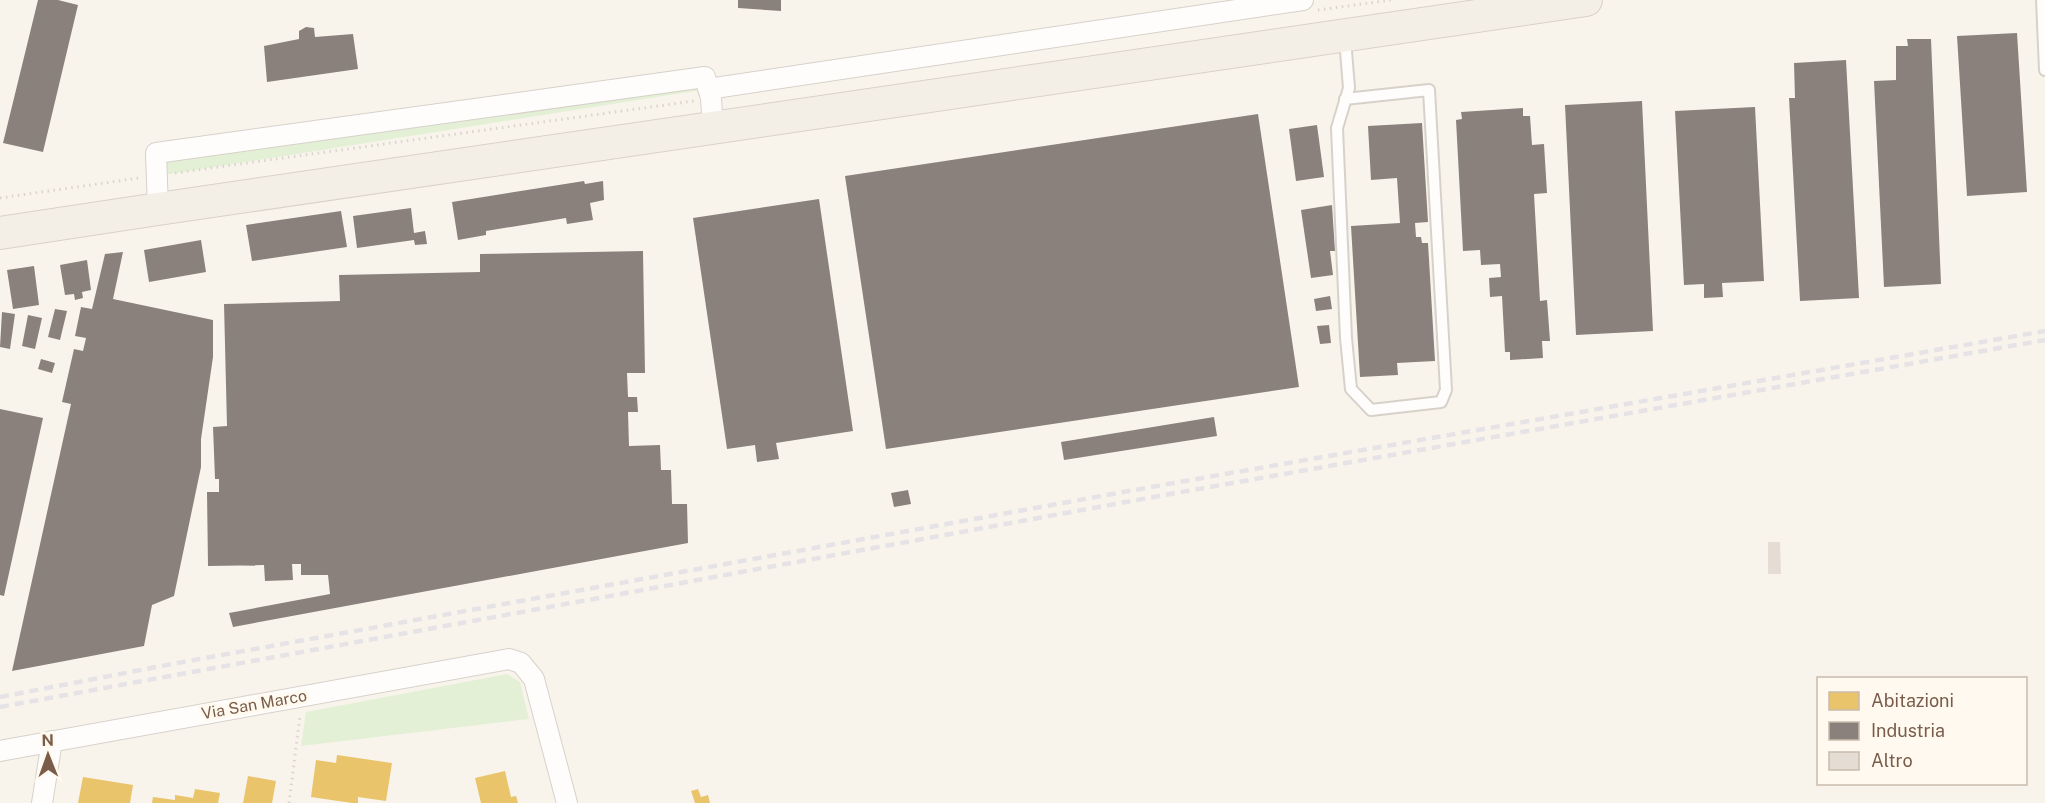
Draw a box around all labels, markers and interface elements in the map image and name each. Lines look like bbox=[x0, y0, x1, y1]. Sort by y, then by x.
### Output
legend bbox=[1817, 677, 2027, 785]
street label: Via San Marco bbox=[200, 686, 308, 723]
text: Abitazioni bbox=[1871, 690, 1954, 711]
text: Industria bbox=[1871, 720, 1945, 741]
north arrow bbox=[18, 725, 78, 785]
text: N bbox=[41, 731, 54, 750]
text: Altro bbox=[1871, 750, 1913, 771]

